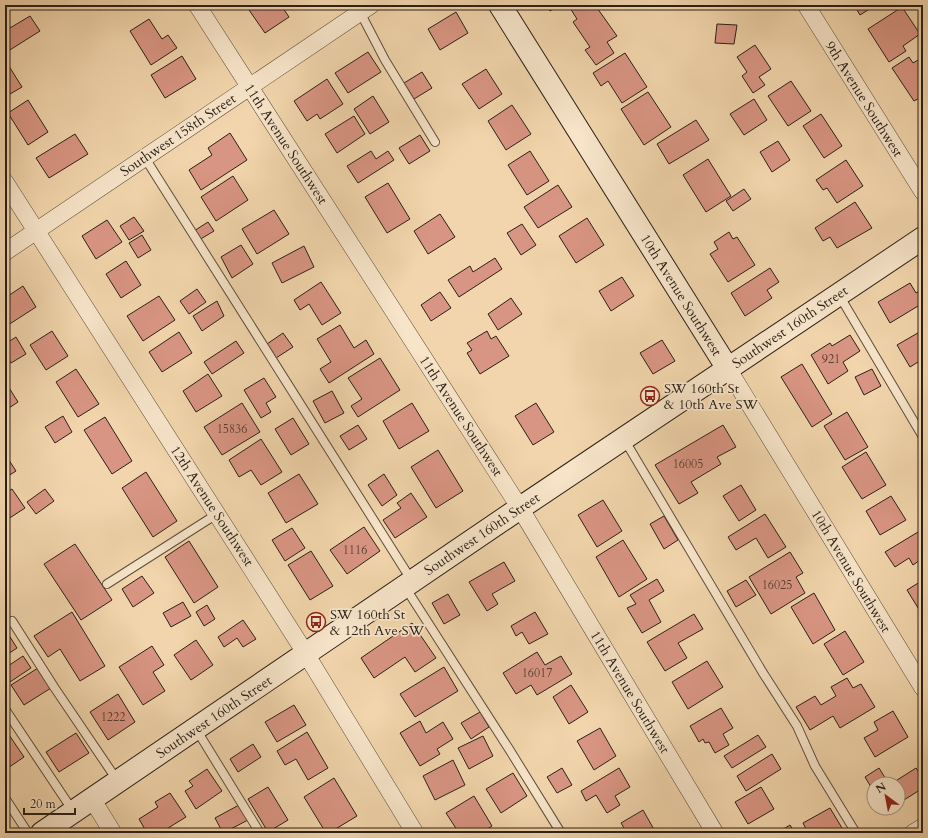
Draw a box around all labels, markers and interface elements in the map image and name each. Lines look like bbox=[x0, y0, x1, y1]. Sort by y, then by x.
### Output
street label: 9th Avenue Southwest bbox=[821, 37, 908, 161]
street label: 11th Avenue Southwest bbox=[240, 80, 333, 209]
street label: Southwest 158th Street bbox=[116, 89, 240, 181]
street label: 10th Avenue Southwest bbox=[636, 230, 727, 360]
street label: Southwest 160th Street bbox=[728, 281, 852, 373]
house number: 921 bbox=[822, 351, 840, 367]
street label: 11th Avenue Southwest bbox=[415, 352, 508, 481]
place label: SW 160th St & 10th Ave SW bbox=[664, 379, 759, 414]
bus stop icon: SW 160th St & 10th Ave SW bbox=[639, 385, 661, 407]
house number: 15836 bbox=[217, 421, 247, 437]
street label: 12th Avenue Southwest bbox=[166, 442, 259, 571]
house number: 16005 bbox=[673, 456, 703, 472]
street label: Southwest 160th Street bbox=[420, 488, 544, 580]
street label: 10th Avenue Southwest bbox=[807, 506, 896, 637]
house number: 1116 bbox=[343, 542, 367, 558]
house number: 16025 bbox=[762, 577, 792, 593]
place label: SW 160th St & 12th Ave SW bbox=[330, 605, 425, 640]
bus stop icon: SW 160th St & 12th Ave SW bbox=[305, 611, 327, 633]
street label: 11th Avenue Southwest bbox=[586, 627, 675, 758]
house number: 16017 bbox=[522, 665, 552, 681]
street label: Southwest 160th Street bbox=[152, 671, 276, 763]
house number: 1222 bbox=[101, 709, 125, 725]
north arrow bbox=[866, 776, 906, 816]
text: N bbox=[873, 779, 889, 797]
scale bar bbox=[24, 790, 75, 816]
text: 20 m bbox=[30, 796, 57, 812]

